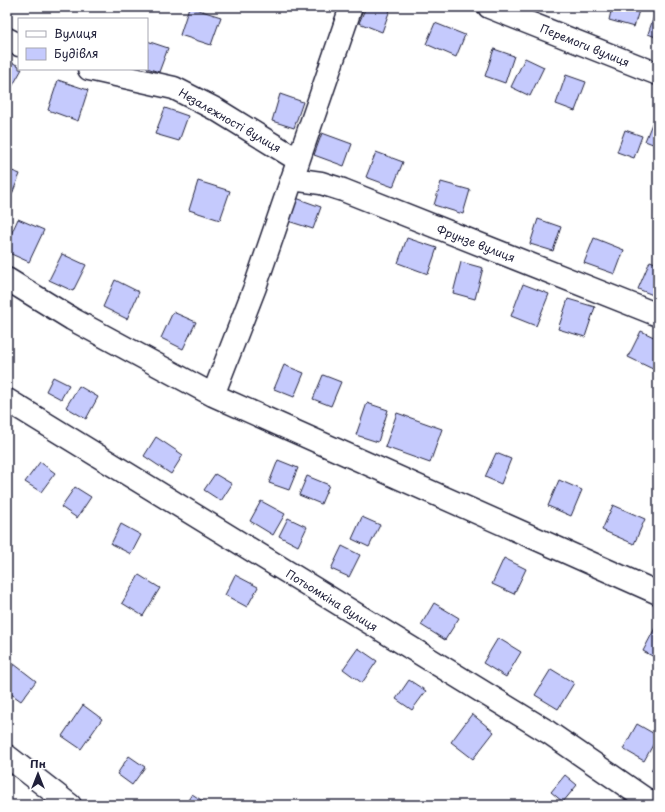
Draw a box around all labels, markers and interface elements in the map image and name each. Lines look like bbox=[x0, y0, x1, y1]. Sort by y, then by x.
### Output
legend bbox=[18, 18, 148, 70]
street label: Перемоги вулиця bbox=[538, 19, 632, 71]
text: Вулиця bbox=[54, 24, 97, 42]
text: Будівля bbox=[54, 44, 99, 62]
street label: Незалежності вулиця bbox=[176, 84, 284, 156]
street label: Фрунзе вулиця bbox=[434, 220, 518, 266]
street label: Потьомкіна вулиця bbox=[283, 565, 381, 635]
north arrow bbox=[18, 754, 58, 794]
text: Пн bbox=[30, 755, 46, 772]

